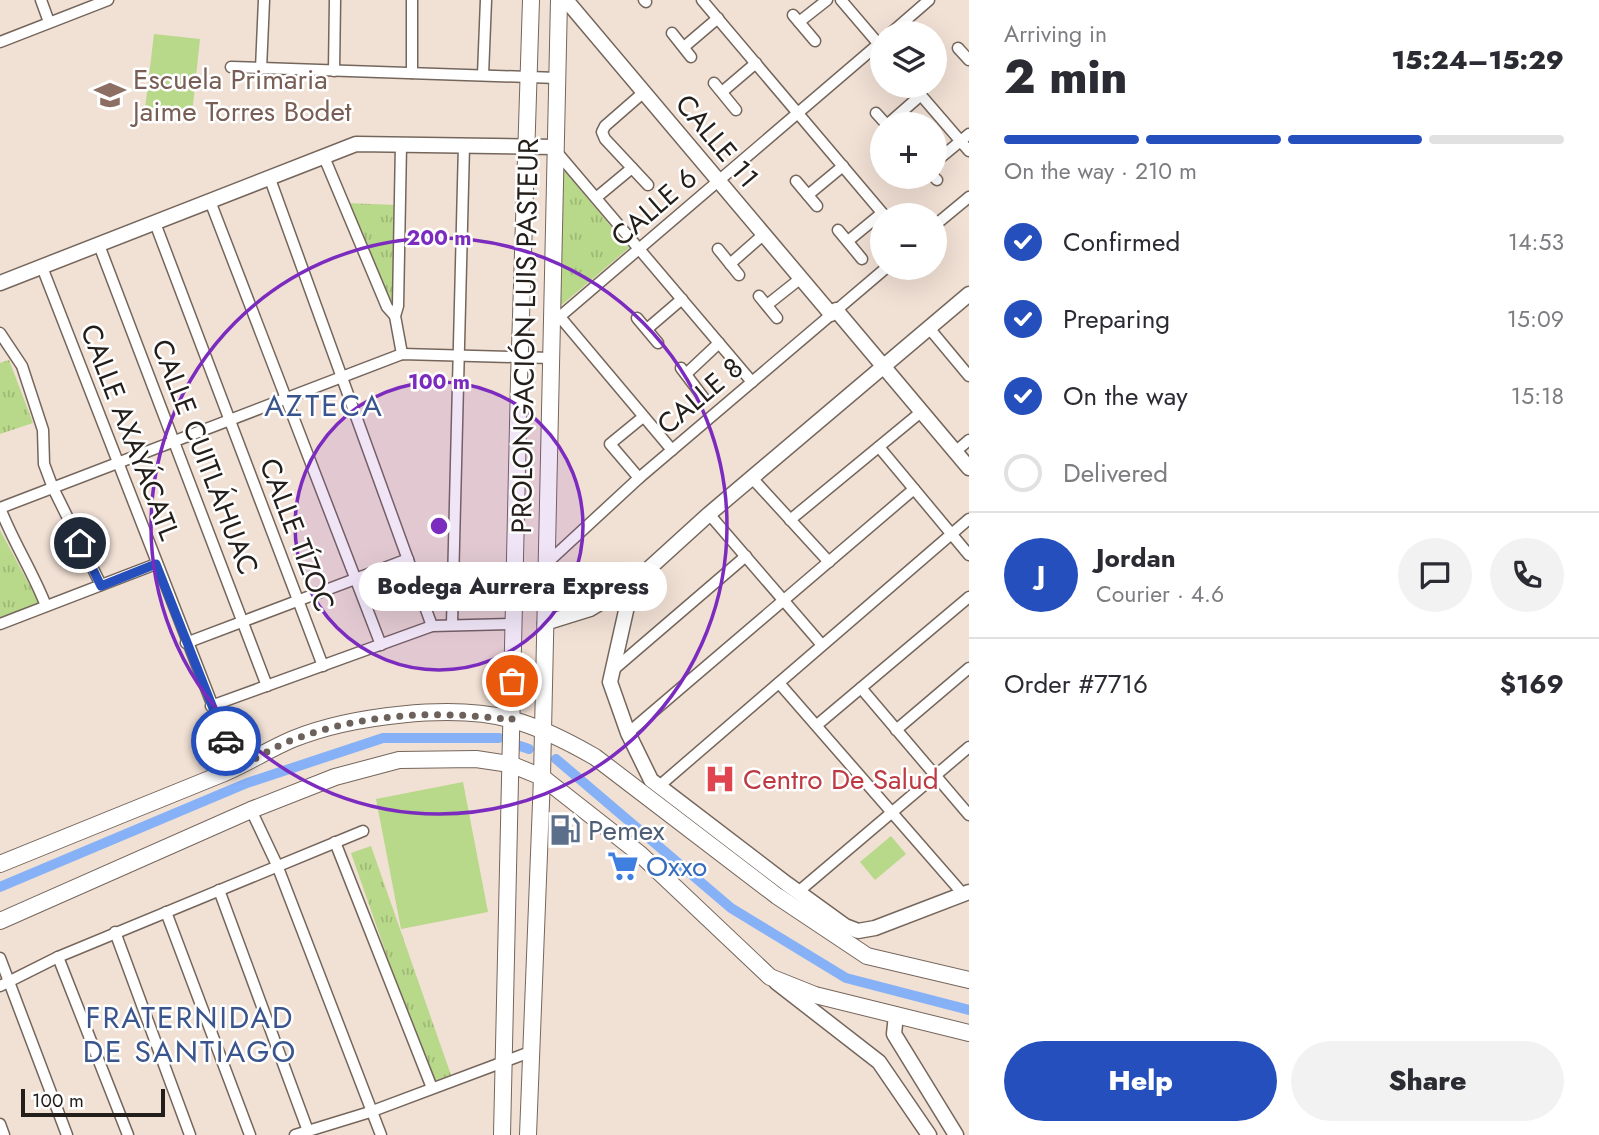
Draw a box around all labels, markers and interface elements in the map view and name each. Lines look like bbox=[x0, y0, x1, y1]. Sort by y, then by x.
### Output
text: Arriving in bbox=[1004, 17, 1107, 51]
map controls bbox=[870, 21, 947, 280]
button: layers bbox=[870, 21, 947, 98]
text: 15:24–15:29 bbox=[1391, 41, 1564, 79]
text: 2 min bbox=[1004, 44, 1128, 110]
place label: Escuela Primaria Jaime Torres Bodet bbox=[129, 59, 352, 132]
school or university icon: Escuela Primaria Jaime Torres Bodet bbox=[93, 78, 127, 112]
street label: CALLE 11 bbox=[665, 85, 769, 197]
button: + bbox=[870, 112, 947, 189]
street label: PROLONGACIÓN LUIS PASTEUR bbox=[501, 138, 549, 534]
text: On the way · 210 m bbox=[1004, 154, 1197, 188]
street label: CALLE 6 bbox=[602, 158, 706, 256]
button: − bbox=[870, 203, 947, 280]
text: 200 m bbox=[406, 223, 472, 253]
icon: check bbox=[1004, 223, 1042, 261]
text: Confirmed bbox=[1063, 223, 1180, 261]
text: 14:53 bbox=[1508, 225, 1564, 259]
icon: check bbox=[1004, 300, 1042, 338]
text: Preparing bbox=[1063, 300, 1170, 338]
text: 15:09 bbox=[1507, 302, 1564, 336]
street label: CALLE AXAYÁCATL bbox=[70, 318, 190, 546]
street label: CALLE CUITLÁHUAC bbox=[141, 333, 269, 581]
street label: CALLE 8 bbox=[648, 348, 752, 444]
text: 100 m bbox=[408, 367, 470, 397]
icon: check bbox=[1004, 377, 1042, 415]
text: On the way bbox=[1063, 377, 1188, 415]
text: 15:18 bbox=[1511, 379, 1564, 413]
district label: AZTECA bbox=[264, 384, 384, 427]
street label: CALLE TÍZOC bbox=[249, 452, 345, 618]
text: Delivered bbox=[1063, 454, 1168, 492]
pin bbox=[50, 513, 110, 573]
centre of rings bbox=[427, 514, 451, 538]
icon: home bbox=[61, 524, 99, 562]
button: chat bbox=[1398, 538, 1472, 612]
button: phone bbox=[1490, 538, 1564, 612]
text: Jordan bbox=[1096, 539, 1176, 577]
text: J bbox=[1037, 556, 1045, 594]
callout: Bodega Aurrera Express bbox=[358, 562, 666, 611]
text: Bodega Aurrera Express bbox=[377, 569, 649, 603]
text: Courier · 4.6 bbox=[1096, 577, 1224, 611]
pin bbox=[482, 651, 542, 711]
icon: bag bbox=[493, 662, 531, 700]
text: Order #7716 bbox=[1004, 665, 1148, 703]
text: $169 bbox=[1500, 665, 1564, 703]
courier bbox=[191, 706, 261, 776]
icon: car bbox=[207, 722, 245, 760]
place label: Centro De Salud bbox=[743, 759, 939, 800]
hospital icon: Centro De Salud bbox=[703, 762, 737, 796]
place label: Pemex bbox=[588, 810, 665, 851]
fuel station icon: Pemex bbox=[548, 813, 582, 847]
place label: Oxxo bbox=[646, 846, 707, 887]
supermarket icon: Oxxo bbox=[606, 849, 640, 883]
district label: FRATERNIDAD DE SANTIAGO bbox=[83, 996, 297, 1073]
button: Help bbox=[1004, 1041, 1277, 1121]
button: Share bbox=[1291, 1041, 1564, 1121]
scale bar bbox=[21, 1086, 164, 1118]
text: 100 m bbox=[32, 1087, 84, 1114]

